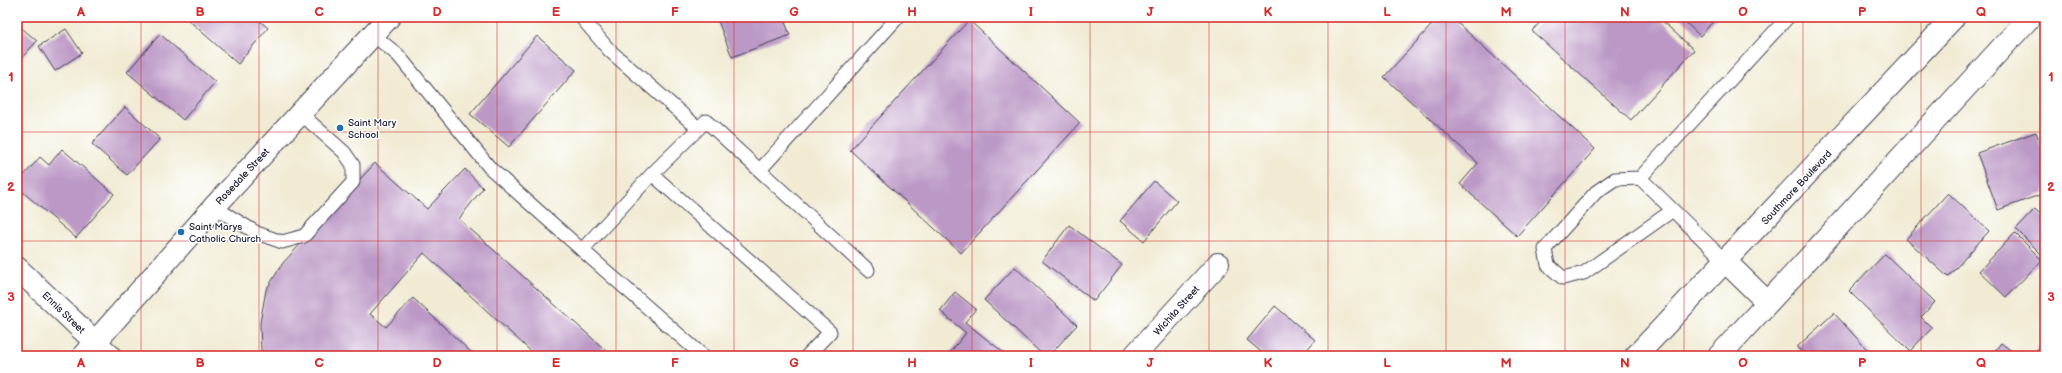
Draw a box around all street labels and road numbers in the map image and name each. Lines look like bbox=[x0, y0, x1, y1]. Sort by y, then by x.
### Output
street label: Rosedale Street bbox=[213, 146, 272, 208]
street label: Southmore Boulevard bbox=[1759, 148, 1834, 227]
street label: Wichita Street bbox=[1151, 283, 1202, 338]
street label: Ennis Street bbox=[39, 289, 87, 336]

